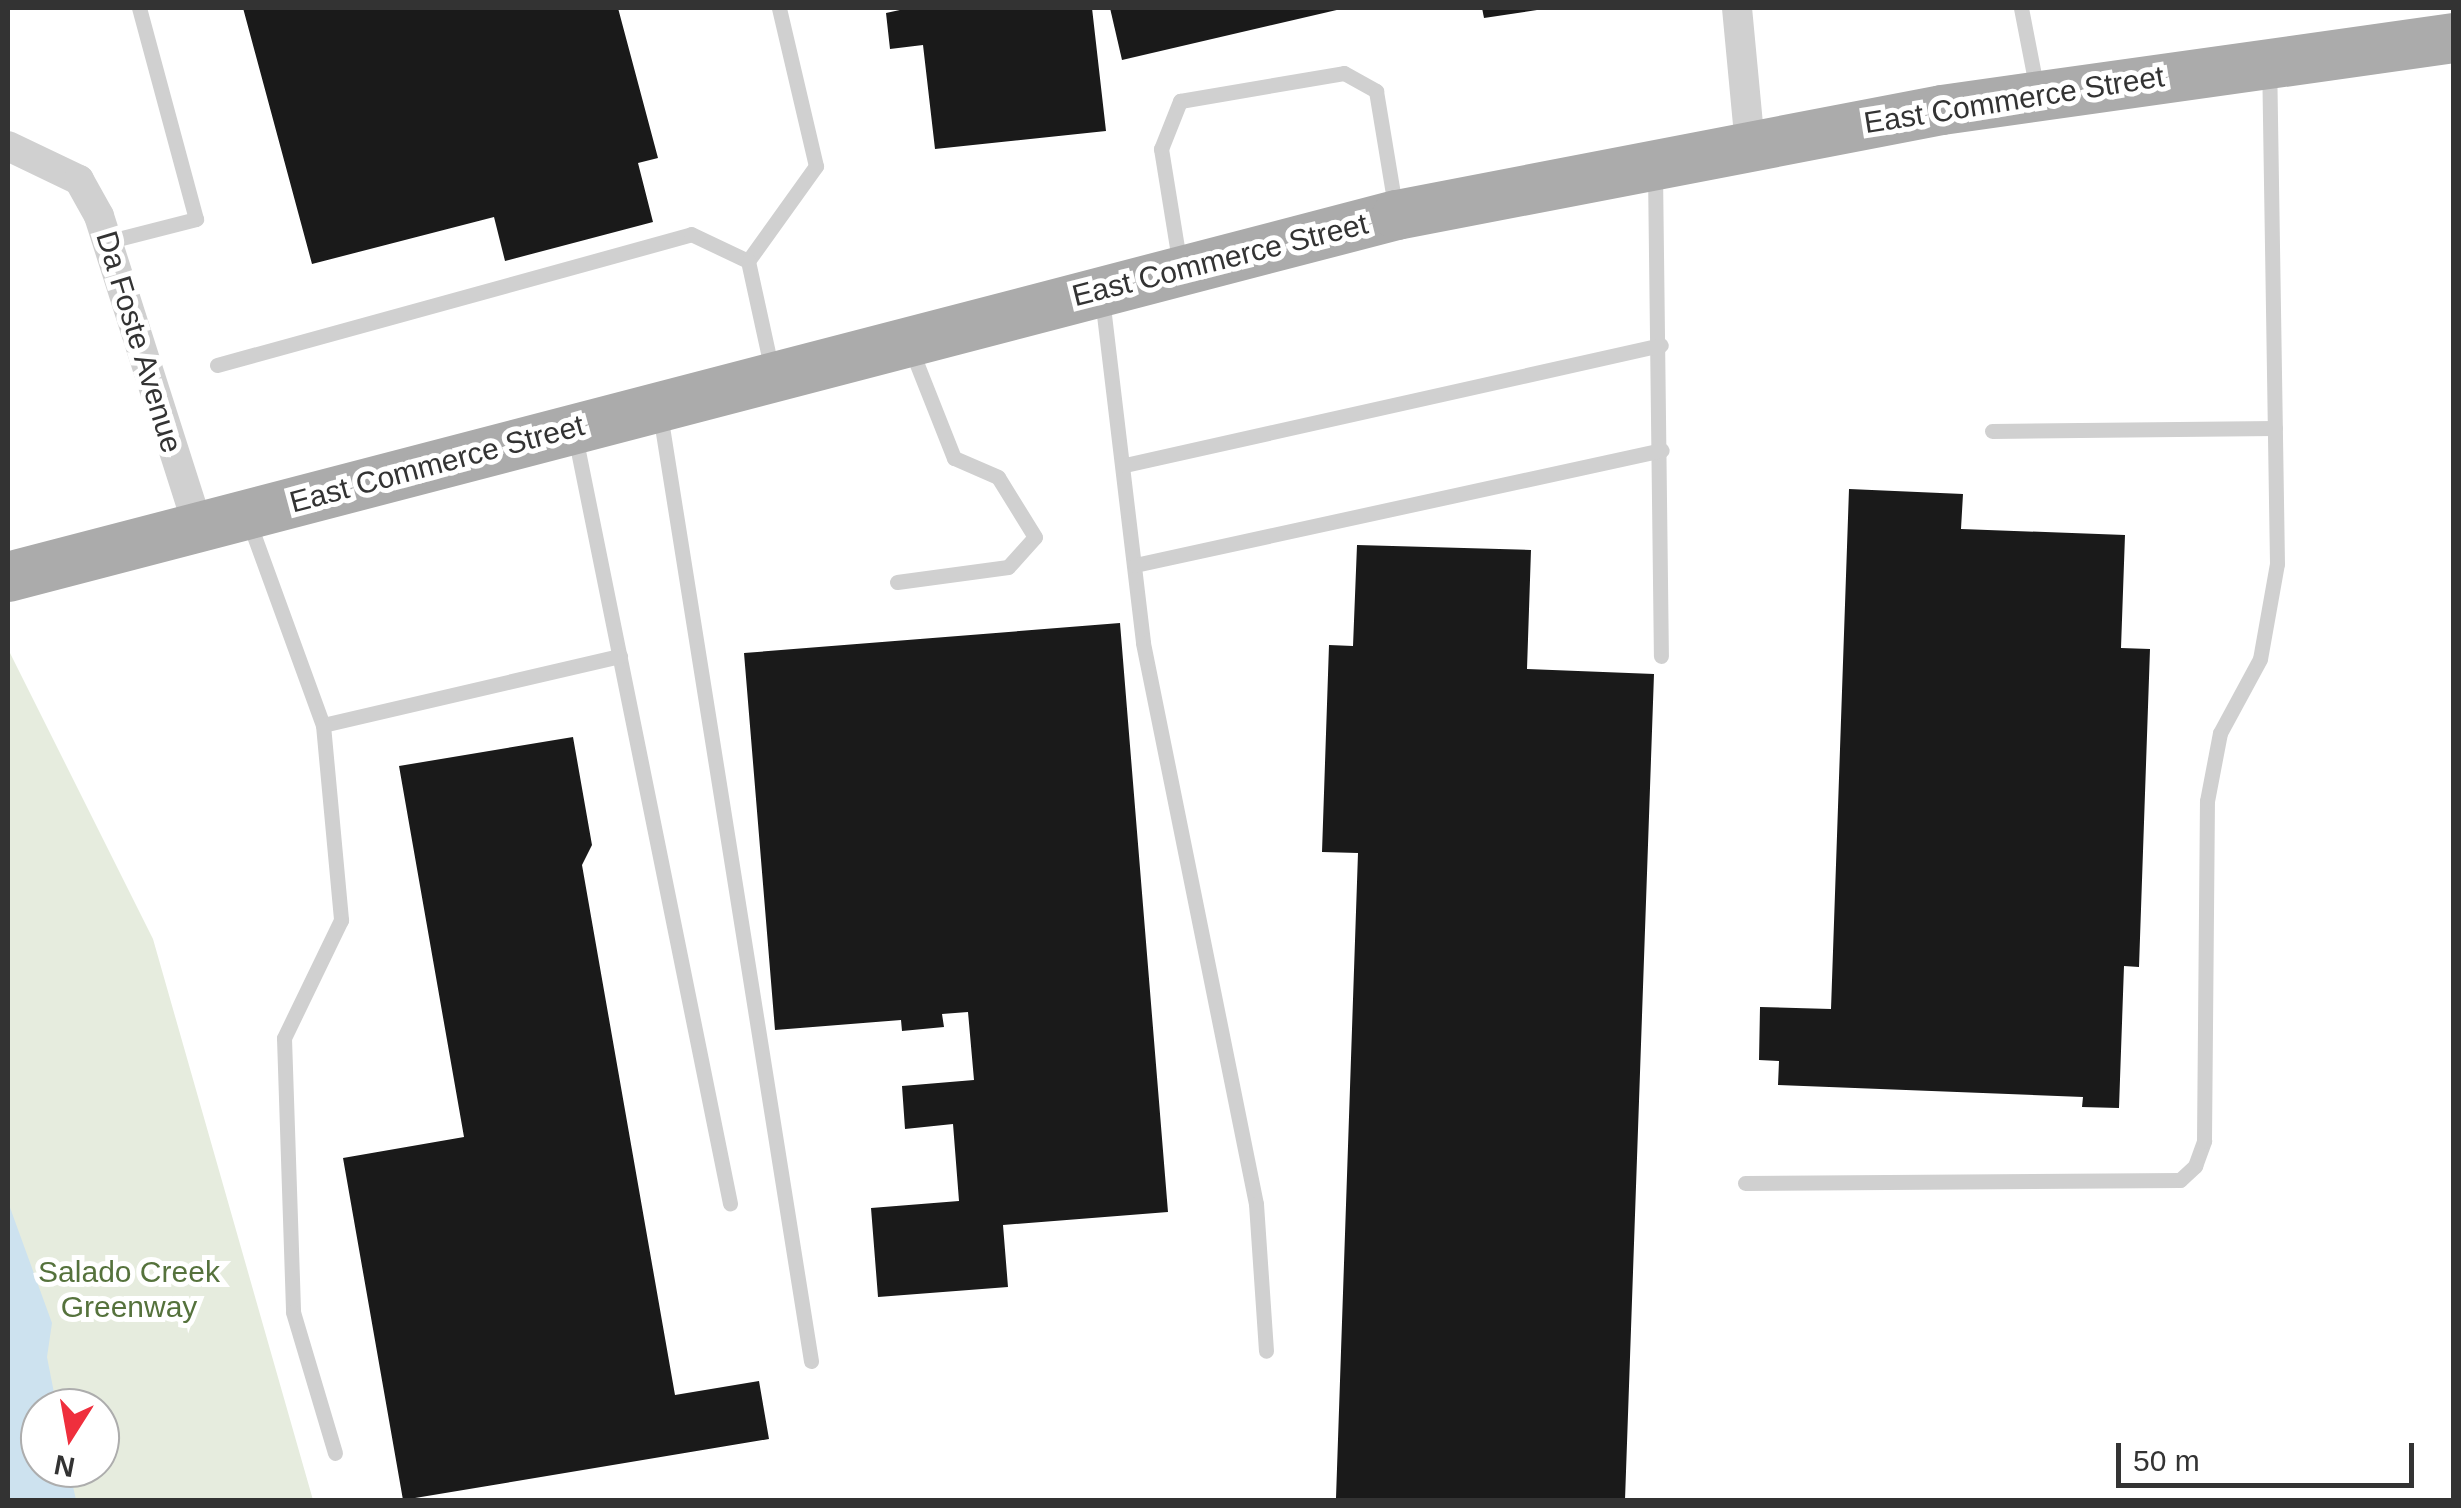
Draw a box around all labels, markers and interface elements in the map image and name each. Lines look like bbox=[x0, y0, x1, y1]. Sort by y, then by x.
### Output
street label: East Commerce Street bbox=[1861, 58, 2167, 142]
street label: East Commerce Street bbox=[1068, 206, 1372, 314]
street label: Da Foste Avenue bbox=[88, 226, 190, 458]
street label: East Commerce Street bbox=[286, 407, 588, 521]
park label: Salado Creek Greenway bbox=[38, 1254, 220, 1324]
north arrow bbox=[20, 1388, 120, 1488]
scale bar bbox=[2121, 1423, 2418, 1485]
text: 50 m bbox=[2133, 1444, 2200, 1477]
text: N bbox=[52, 1449, 77, 1483]

